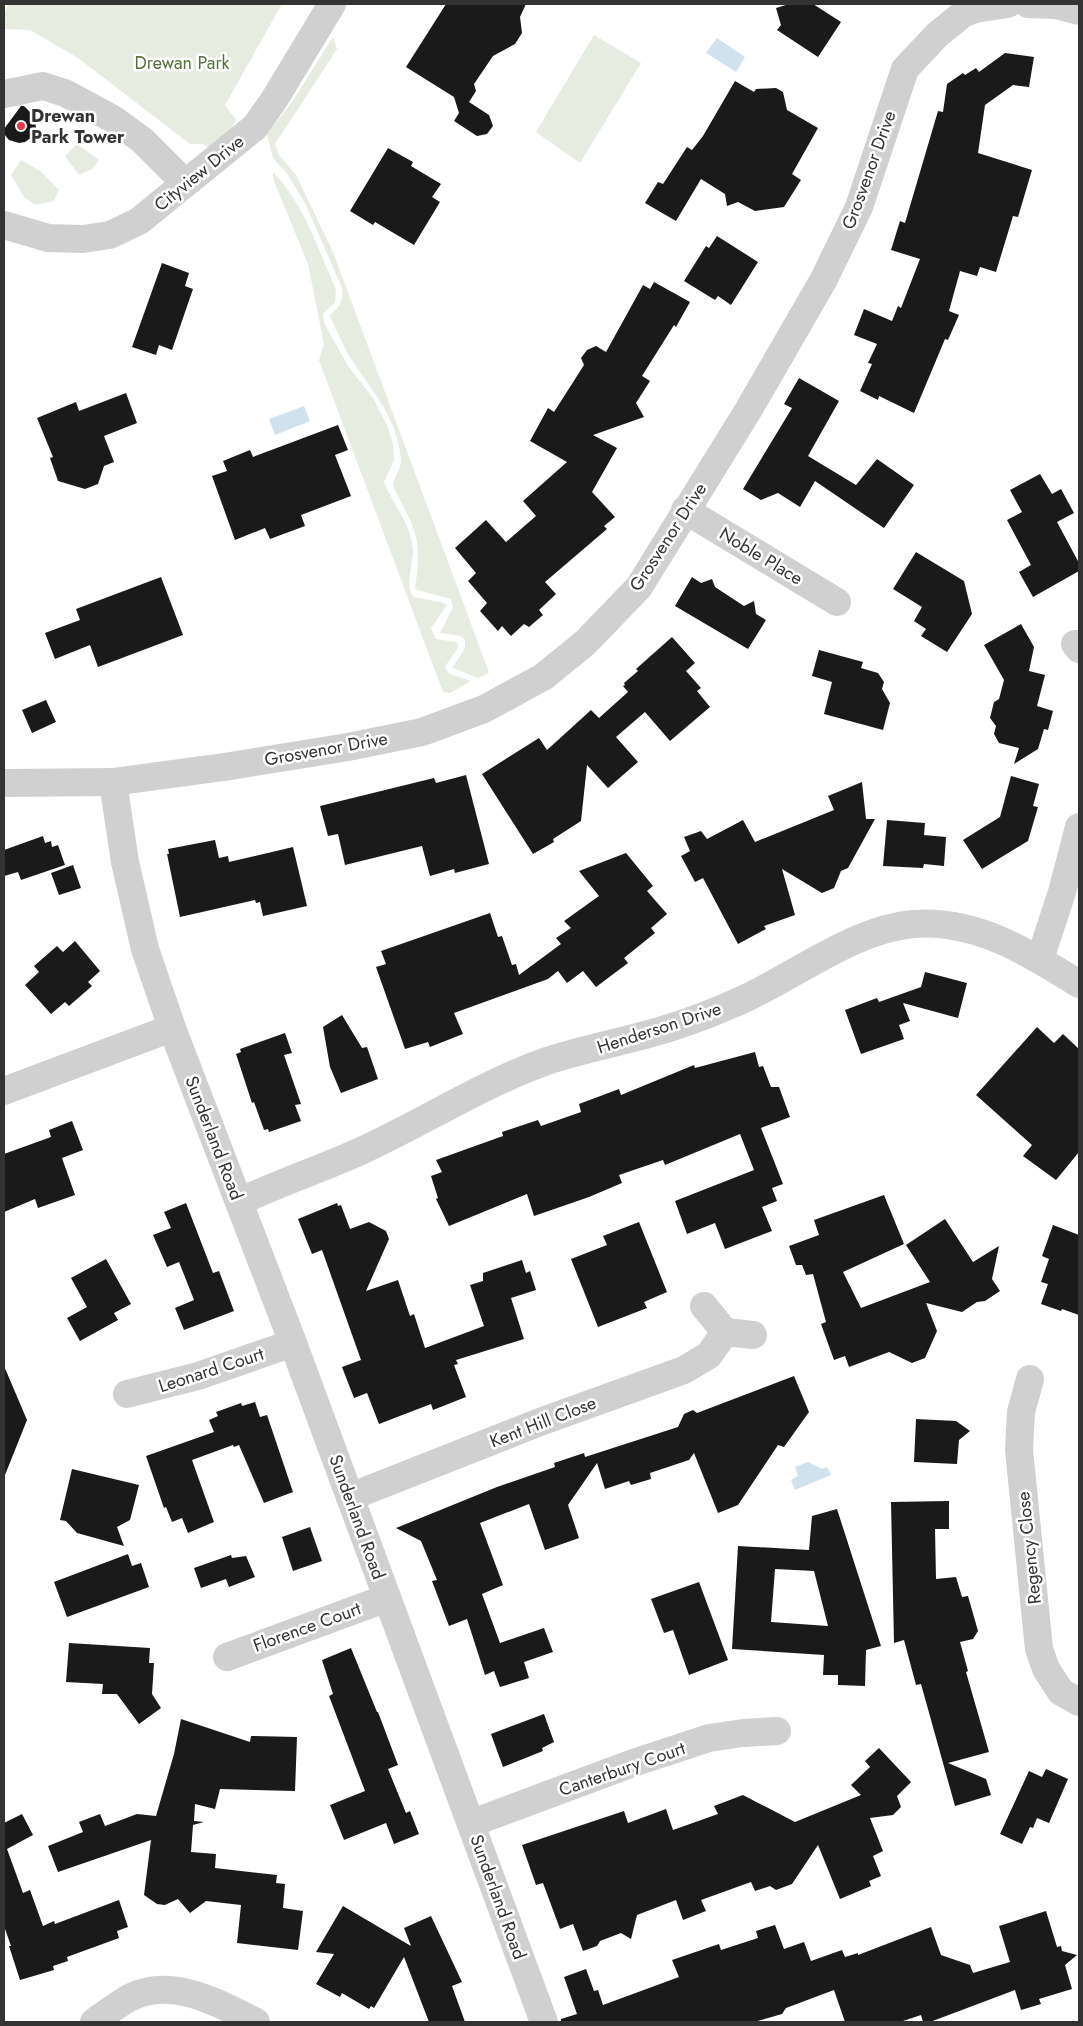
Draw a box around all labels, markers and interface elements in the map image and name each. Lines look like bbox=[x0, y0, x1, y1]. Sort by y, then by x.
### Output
park label: Drewan Park bbox=[135, 50, 230, 76]
place label: Drewan Park Tower bbox=[31, 103, 125, 150]
street label: Grosvenor Drive bbox=[835, 107, 903, 233]
marker: Drewan Park Tower bbox=[15, 120, 27, 132]
street label: Cityview Drive bbox=[148, 129, 250, 217]
street label: Grosvenor Drive bbox=[623, 478, 713, 596]
street label: Noble Place bbox=[714, 521, 808, 591]
street label: Grosvenor Drive bbox=[262, 725, 390, 773]
street label: Henderson Drive bbox=[594, 996, 724, 1060]
street label: Sunderland Road bbox=[178, 1072, 250, 1204]
street label: Leonard Court bbox=[155, 1341, 268, 1399]
street label: Kent Hill Close bbox=[486, 1390, 600, 1454]
street label: Sunderland Road bbox=[322, 1451, 392, 1583]
street label: Regency Close bbox=[1010, 1490, 1048, 1606]
street label: Florence Court bbox=[249, 1595, 365, 1659]
street label: Canterbury Court bbox=[555, 1735, 689, 1803]
street label: Sunderland Road bbox=[463, 1831, 533, 1963]

